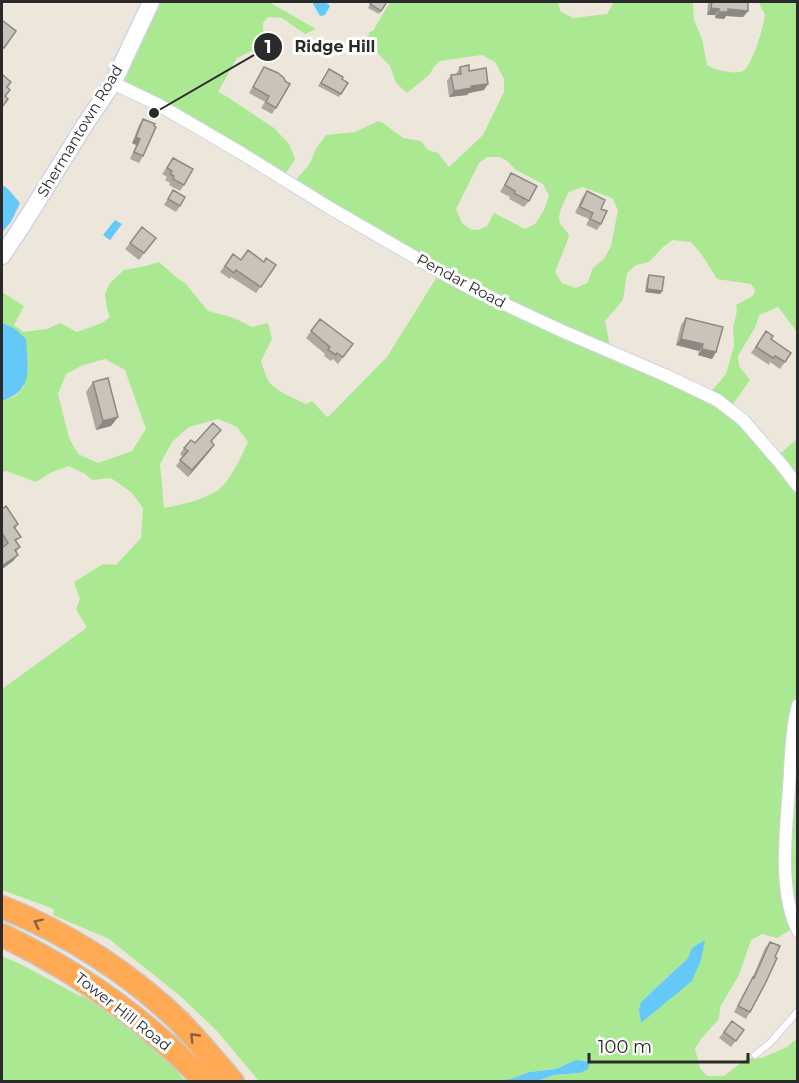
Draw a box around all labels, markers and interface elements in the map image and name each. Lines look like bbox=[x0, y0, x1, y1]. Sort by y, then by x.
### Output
callout: Ridge Hill bbox=[253, 30, 388, 64]
text: 1 bbox=[264, 36, 272, 58]
text: Ridge Hill bbox=[295, 37, 375, 56]
street label: Shermantown Road bbox=[33, 61, 127, 200]
street label: Pendar Road bbox=[414, 249, 509, 312]
one-way arrow bbox=[33, 919, 44, 930]
street label: Tower Hill Road bbox=[72, 968, 175, 1055]
scale bar bbox=[589, 1026, 748, 1064]
one-way arrow bbox=[190, 1034, 201, 1044]
text: 100 m bbox=[598, 1036, 652, 1058]

